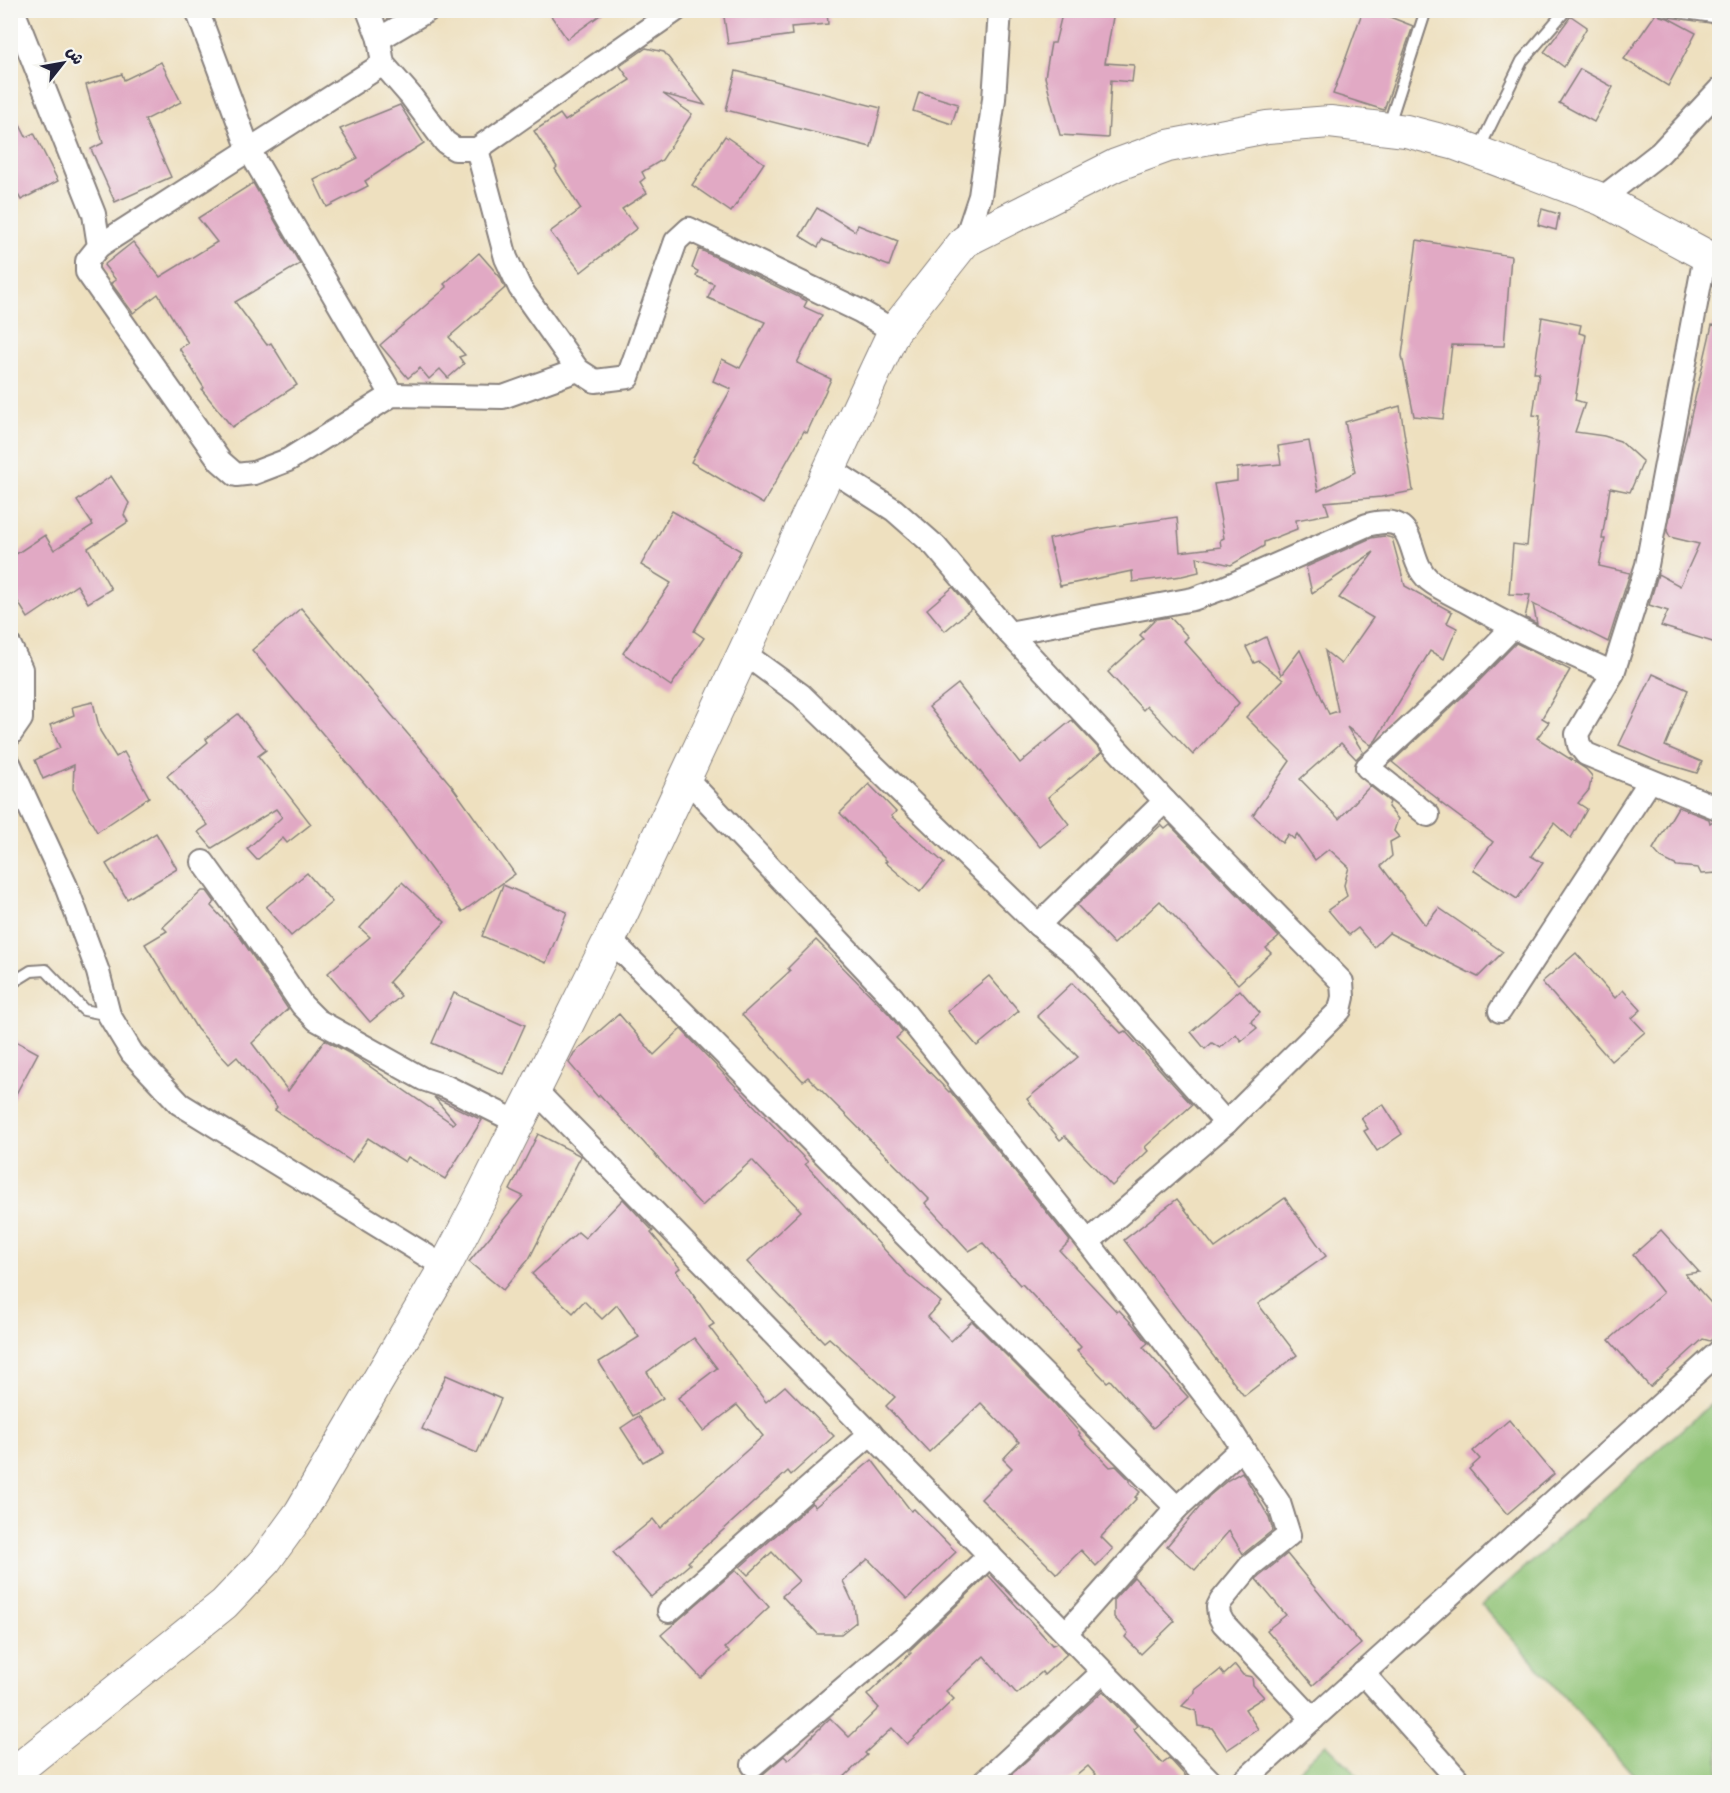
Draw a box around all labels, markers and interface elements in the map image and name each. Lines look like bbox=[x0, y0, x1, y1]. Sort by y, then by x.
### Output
north arrow bbox=[33, 33, 93, 93]
text: ش bbox=[59, 43, 88, 70]

